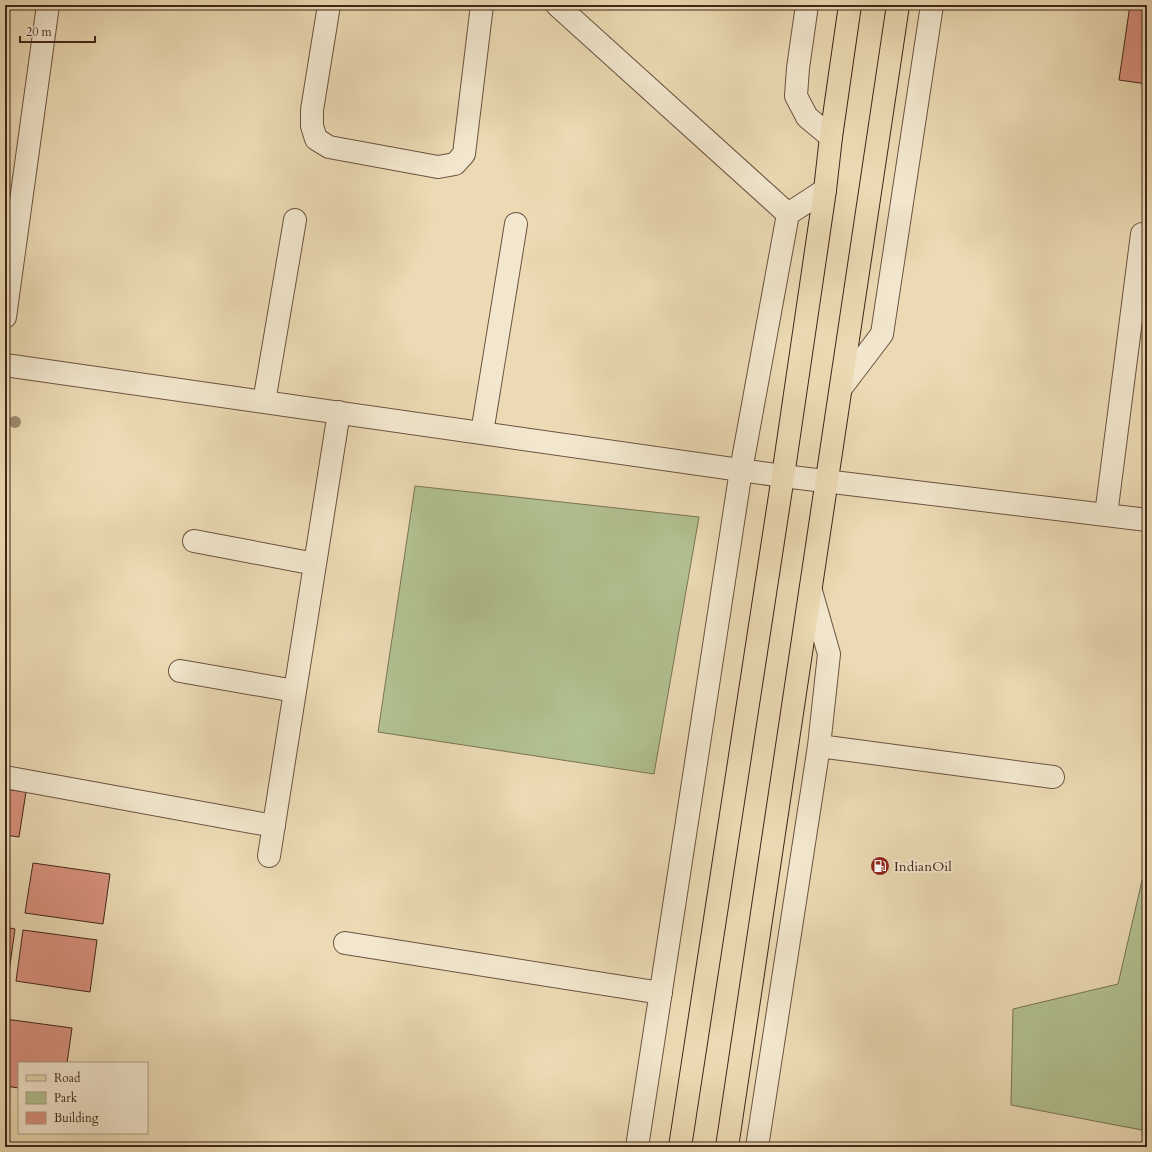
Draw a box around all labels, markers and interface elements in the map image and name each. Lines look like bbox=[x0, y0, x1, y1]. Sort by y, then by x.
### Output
scale bar bbox=[20, 18, 95, 44]
text: 20 m bbox=[26, 24, 53, 40]
fuel station icon: IndianOil bbox=[869, 855, 891, 877]
place label: IndianOil bbox=[894, 857, 952, 876]
legend bbox=[18, 1062, 148, 1134]
text: Road bbox=[54, 1070, 81, 1086]
text: Park bbox=[54, 1090, 78, 1106]
text: Building bbox=[54, 1110, 99, 1126]

